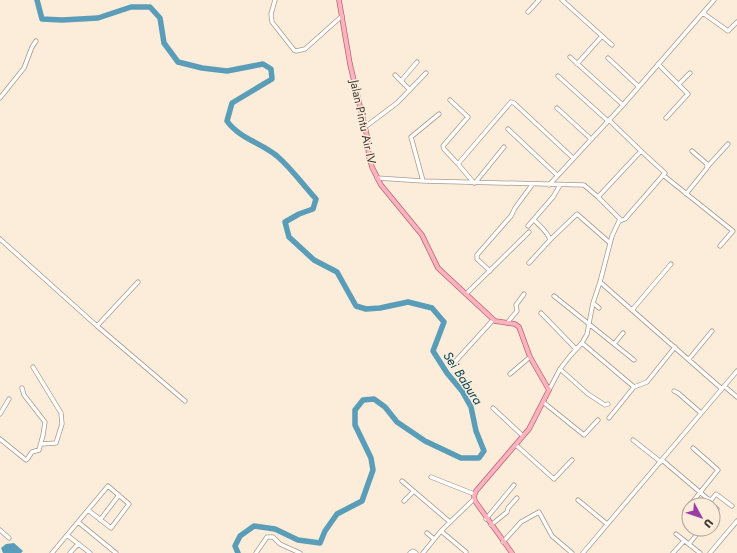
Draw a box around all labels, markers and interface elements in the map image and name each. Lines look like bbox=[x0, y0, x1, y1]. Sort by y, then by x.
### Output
street label: Jalan Pintu Air IV bbox=[345, 76, 381, 166]
water label: Sei Babura bbox=[439, 348, 487, 408]
north arrow bbox=[681, 497, 721, 537]
text: U bbox=[700, 515, 717, 532]

